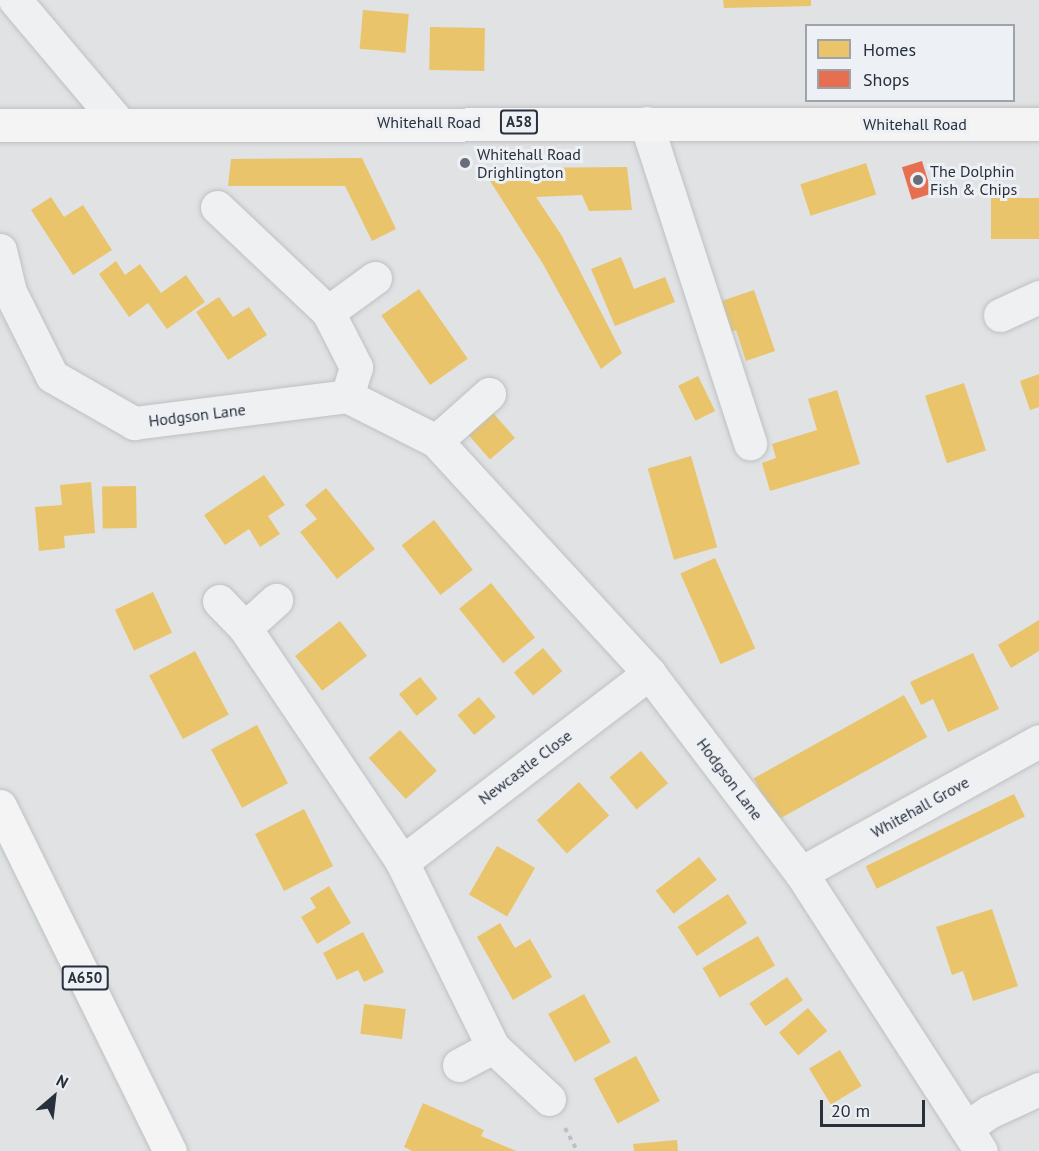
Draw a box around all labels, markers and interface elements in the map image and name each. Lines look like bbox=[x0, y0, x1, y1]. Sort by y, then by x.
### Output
legend bbox=[805, 24, 1015, 102]
text: Homes bbox=[863, 38, 916, 61]
text: Shops bbox=[863, 68, 909, 91]
road number: A58 bbox=[500, 110, 538, 134]
street label: Whitehall Road bbox=[377, 112, 481, 132]
street label: Whitehall Road bbox=[863, 114, 967, 134]
place label: Whitehall Road Drighlington bbox=[477, 144, 581, 182]
marker: Whitehall Road Drighlington bbox=[458, 156, 472, 170]
place label: The Dolphin Fish & Chips bbox=[930, 161, 1017, 199]
marker: The Dolphin Fish & Chips bbox=[911, 173, 925, 187]
street label: Hodgson Lane bbox=[147, 400, 247, 430]
street label: Newcastle Close bbox=[475, 726, 575, 808]
street label: Hodgson Lane bbox=[693, 734, 767, 824]
street label: Whitehall Grove bbox=[868, 772, 972, 842]
road number: A650 bbox=[61, 966, 109, 990]
north arrow bbox=[24, 1067, 84, 1127]
text: N bbox=[53, 1070, 72, 1092]
scale bar bbox=[823, 1088, 928, 1126]
text: 20 m bbox=[831, 1099, 870, 1122]

